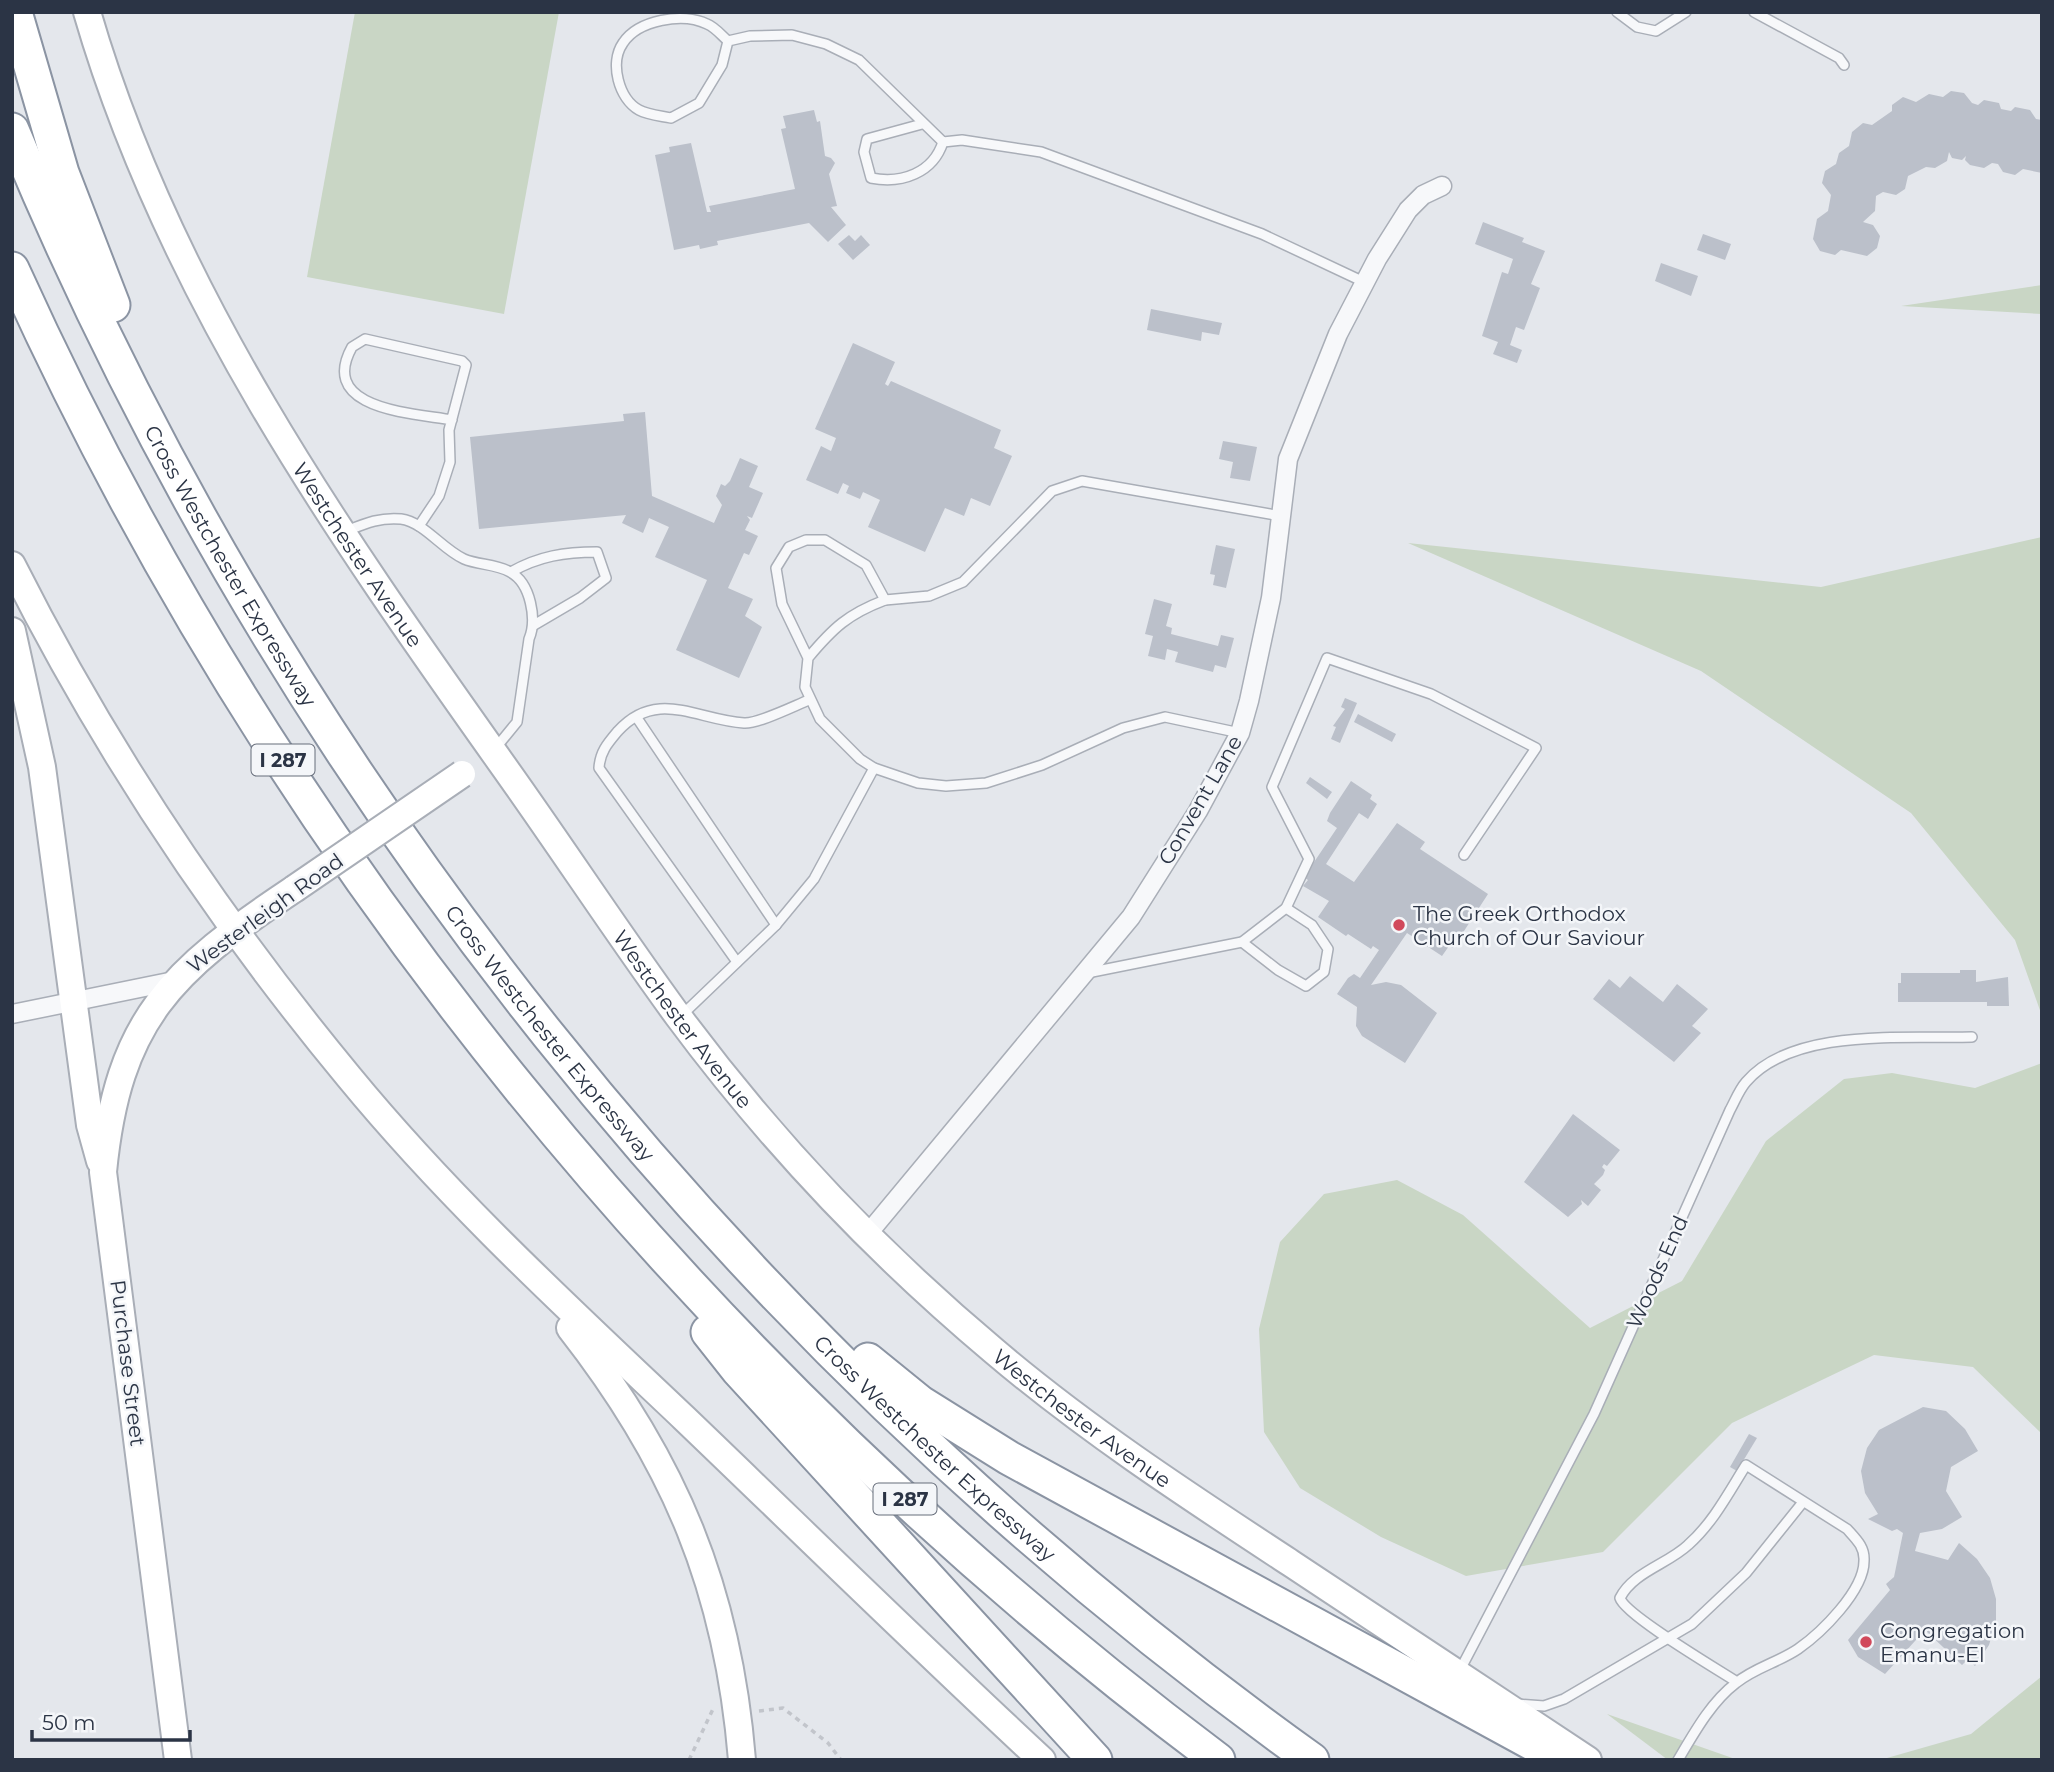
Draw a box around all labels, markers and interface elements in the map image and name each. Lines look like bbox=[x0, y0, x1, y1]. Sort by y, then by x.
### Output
street label: Cross Westchester Expressway bbox=[140, 421, 323, 711]
street label: Westchester Avenue bbox=[288, 458, 428, 652]
street label: Convent Lane bbox=[1153, 731, 1247, 869]
road number: I 287 bbox=[252, 744, 314, 776]
street label: Westerleigh Road bbox=[182, 848, 348, 978]
street label: Cross Westchester Expressway bbox=[441, 900, 661, 1166]
place label: The Greek Orthodox Church of Our Saviour bbox=[1413, 901, 1645, 950]
marker: The Greek Orthodox Church of Our Saviour bbox=[1391, 917, 1407, 933]
street label: Westchester Avenue bbox=[608, 925, 758, 1113]
street label: Woods End bbox=[1621, 1212, 1693, 1332]
street label: Purchase Street bbox=[105, 1278, 151, 1448]
street label: Cross Westchester Expressway bbox=[809, 1329, 1062, 1567]
street label: Westchester Avenue bbox=[988, 1343, 1176, 1493]
road number: I 287 bbox=[874, 1484, 936, 1514]
place label: Congregation Emanu-El bbox=[1880, 1618, 2025, 1667]
marker: Congregation Emanu-El bbox=[1858, 1634, 1874, 1650]
scale bar bbox=[32, 1698, 189, 1742]
text: 50 m bbox=[42, 1710, 96, 1735]

